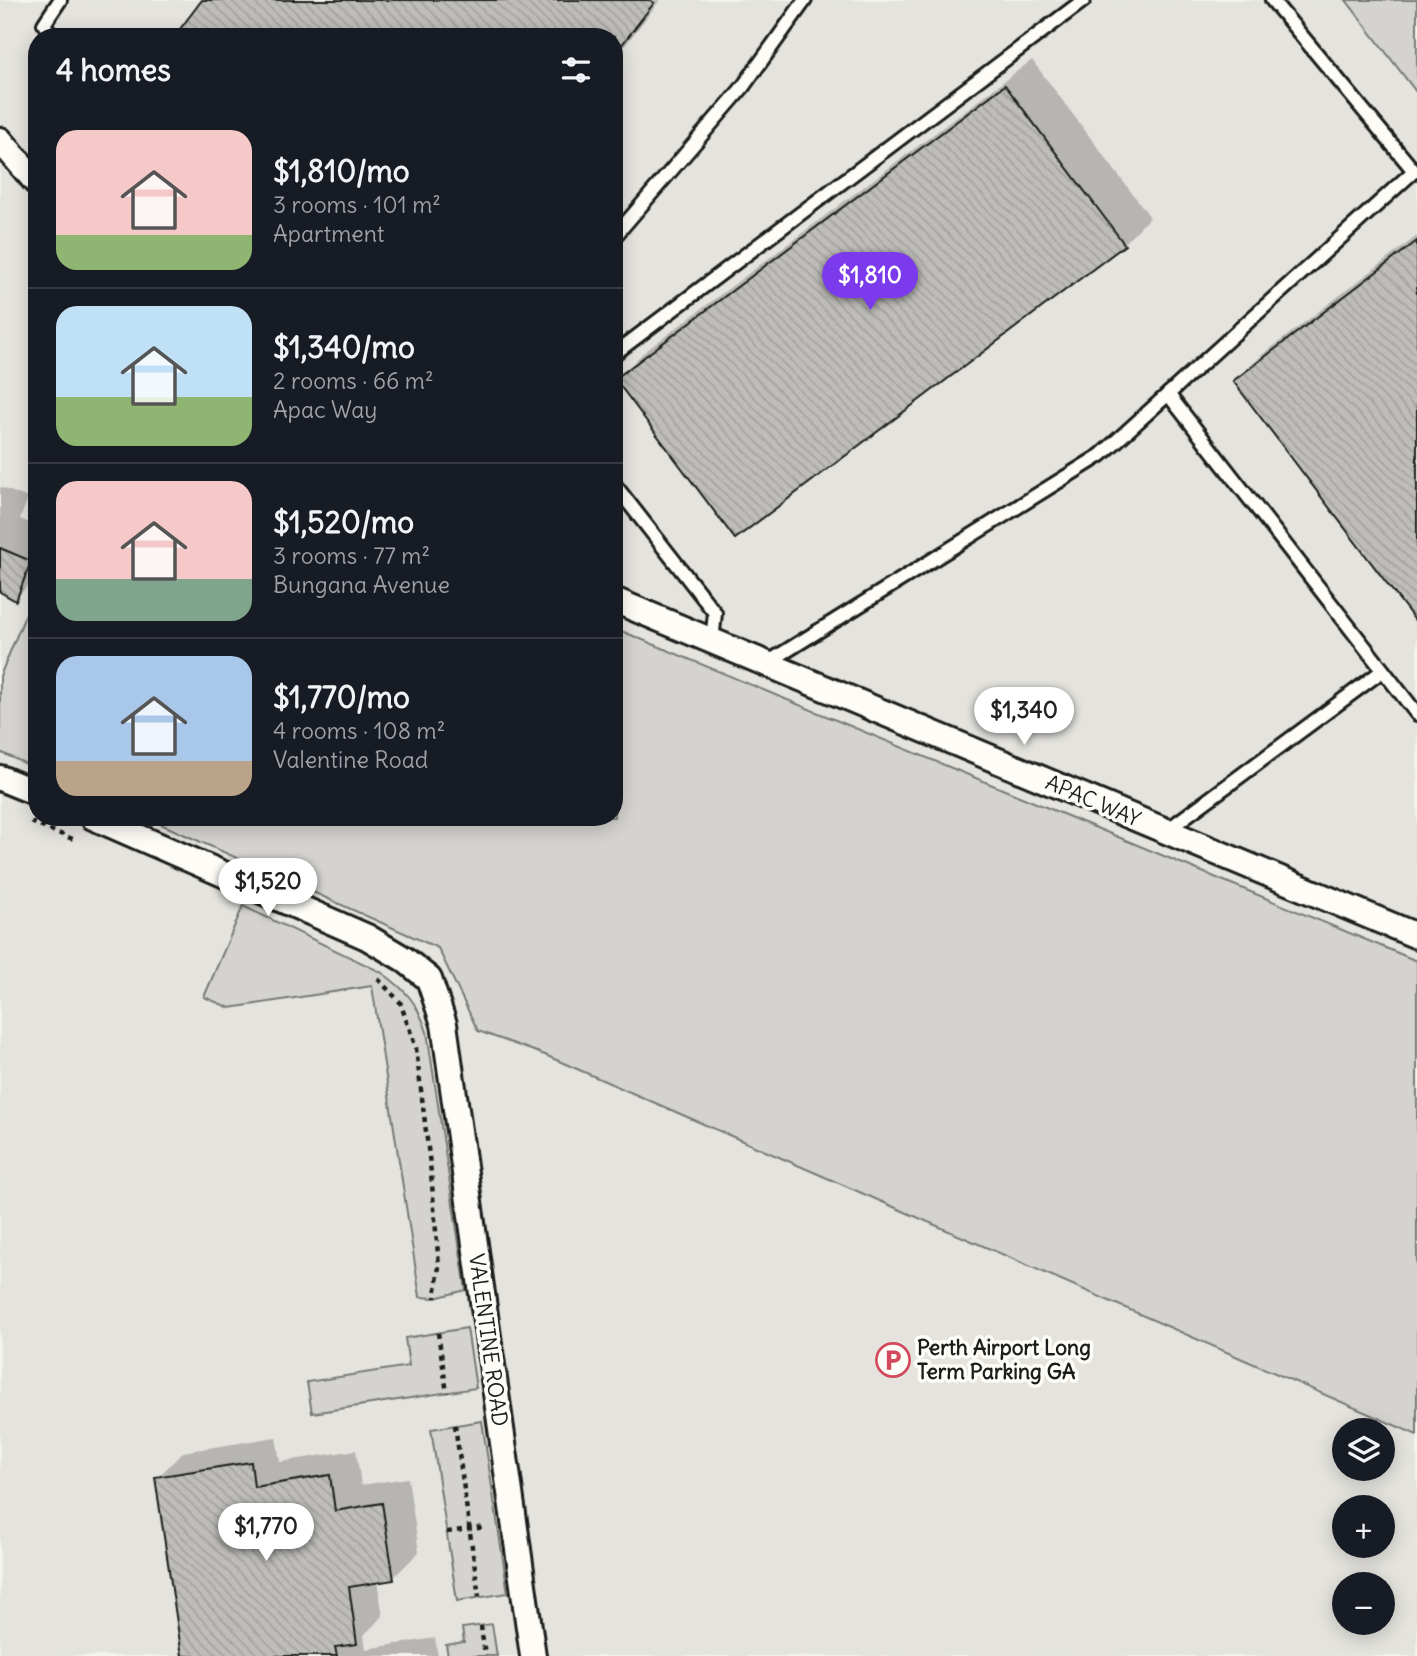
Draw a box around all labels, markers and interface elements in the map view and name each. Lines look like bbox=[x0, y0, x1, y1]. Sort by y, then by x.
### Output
text: 4 homes bbox=[56, 51, 171, 89]
icon: filters bbox=[557, 51, 595, 89]
text: $1,810/mo bbox=[273, 152, 410, 190]
icon: home bbox=[112, 158, 196, 242]
text: 3 rooms · 101 m² bbox=[273, 190, 441, 219]
text: Apartment bbox=[273, 219, 385, 248]
pin: $1,810 bbox=[813, 252, 927, 312]
text: $1,810 bbox=[838, 260, 902, 289]
text: $1,340/mo bbox=[273, 328, 415, 366]
icon: home bbox=[112, 334, 196, 418]
text: 2 rooms · 66 m² bbox=[273, 366, 434, 395]
text: Apac Way bbox=[273, 395, 377, 424]
text: $1,520/mo bbox=[273, 503, 414, 541]
icon: home bbox=[112, 509, 196, 593]
text: 3 rooms · 77 m² bbox=[273, 541, 430, 570]
text: Bungana Avenue bbox=[273, 570, 450, 599]
text: $1,770/mo bbox=[273, 678, 410, 716]
icon: home bbox=[112, 684, 196, 768]
pin: $1,340 bbox=[967, 688, 1081, 747]
text: $1,340 bbox=[990, 695, 1058, 724]
text: 4 rooms · 108 m² bbox=[273, 716, 445, 745]
text: Valentine Road bbox=[273, 745, 428, 774]
street label: APAC WAY bbox=[1042, 768, 1145, 833]
pin: $1,520 bbox=[211, 858, 325, 918]
text: $1,520 bbox=[234, 866, 302, 895]
street label: VALENTINE ROAD bbox=[463, 1252, 514, 1428]
place label: Perth Airport Long Term Parking GA bbox=[917, 1334, 1091, 1385]
parking icon: Perth Airport Long Term Parking GA bbox=[874, 1341, 912, 1379]
map controls bbox=[1332, 1418, 1395, 1635]
button: layers bbox=[1332, 1418, 1395, 1481]
button: + bbox=[1332, 1495, 1395, 1558]
pin: $1,770 bbox=[209, 1504, 323, 1563]
text: $1,770 bbox=[234, 1511, 298, 1540]
button: − bbox=[1332, 1572, 1395, 1635]

